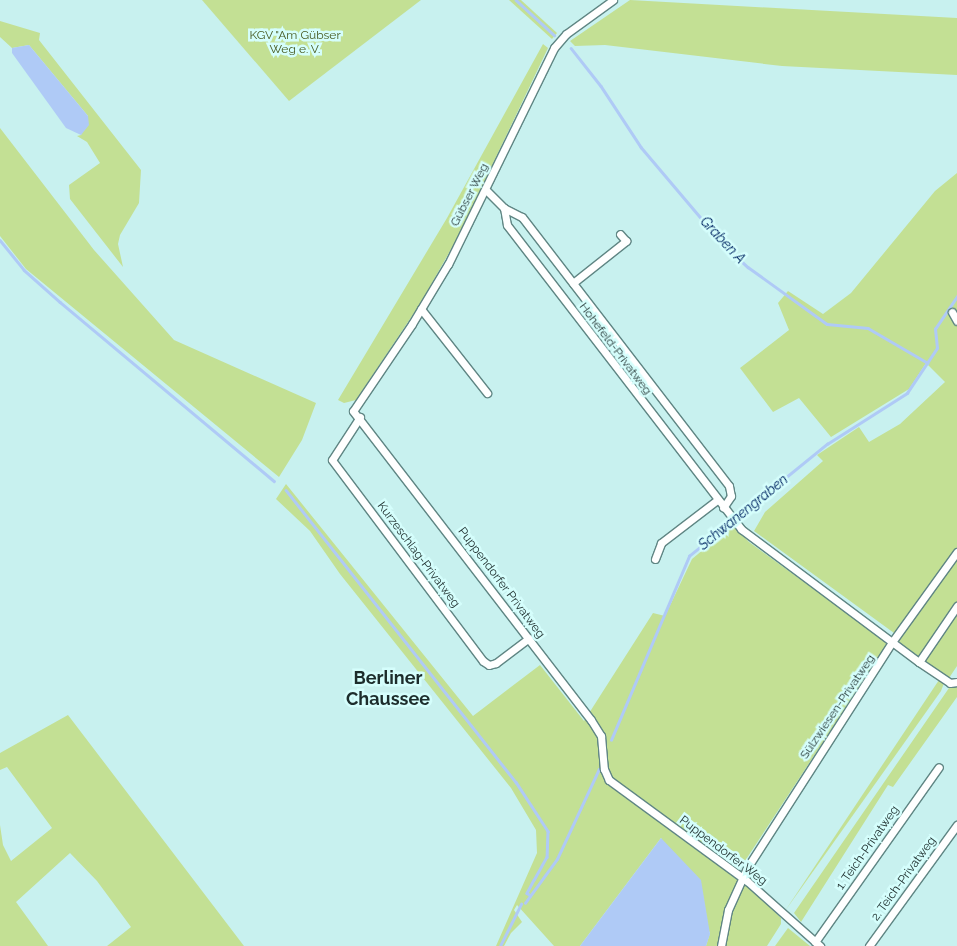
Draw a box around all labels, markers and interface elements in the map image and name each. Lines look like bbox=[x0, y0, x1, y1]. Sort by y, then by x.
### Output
park label: KGV "Am Gübser Weg e. V. bbox=[249, 29, 341, 57]
street label: Gübser Weg bbox=[448, 161, 492, 229]
water label: Graben A bbox=[697, 213, 749, 267]
street label: Hohefeld-Privatweg bbox=[576, 300, 654, 398]
water label: Schwanengraben bbox=[695, 471, 791, 553]
street label: Kurzeschlag-Privatweg bbox=[374, 499, 462, 611]
street label: Puppendorfer Privatweg bbox=[455, 525, 547, 641]
street label: Sülzwiesen-Privatweg bbox=[798, 652, 878, 762]
district label: Berliner Chaussee bbox=[346, 668, 430, 711]
street label: 1. Teich-Privatweg bbox=[833, 803, 903, 893]
street label: Puppendorfer Weg bbox=[676, 813, 770, 889]
street label: 2. Teich-Privatweg bbox=[869, 834, 939, 924]

